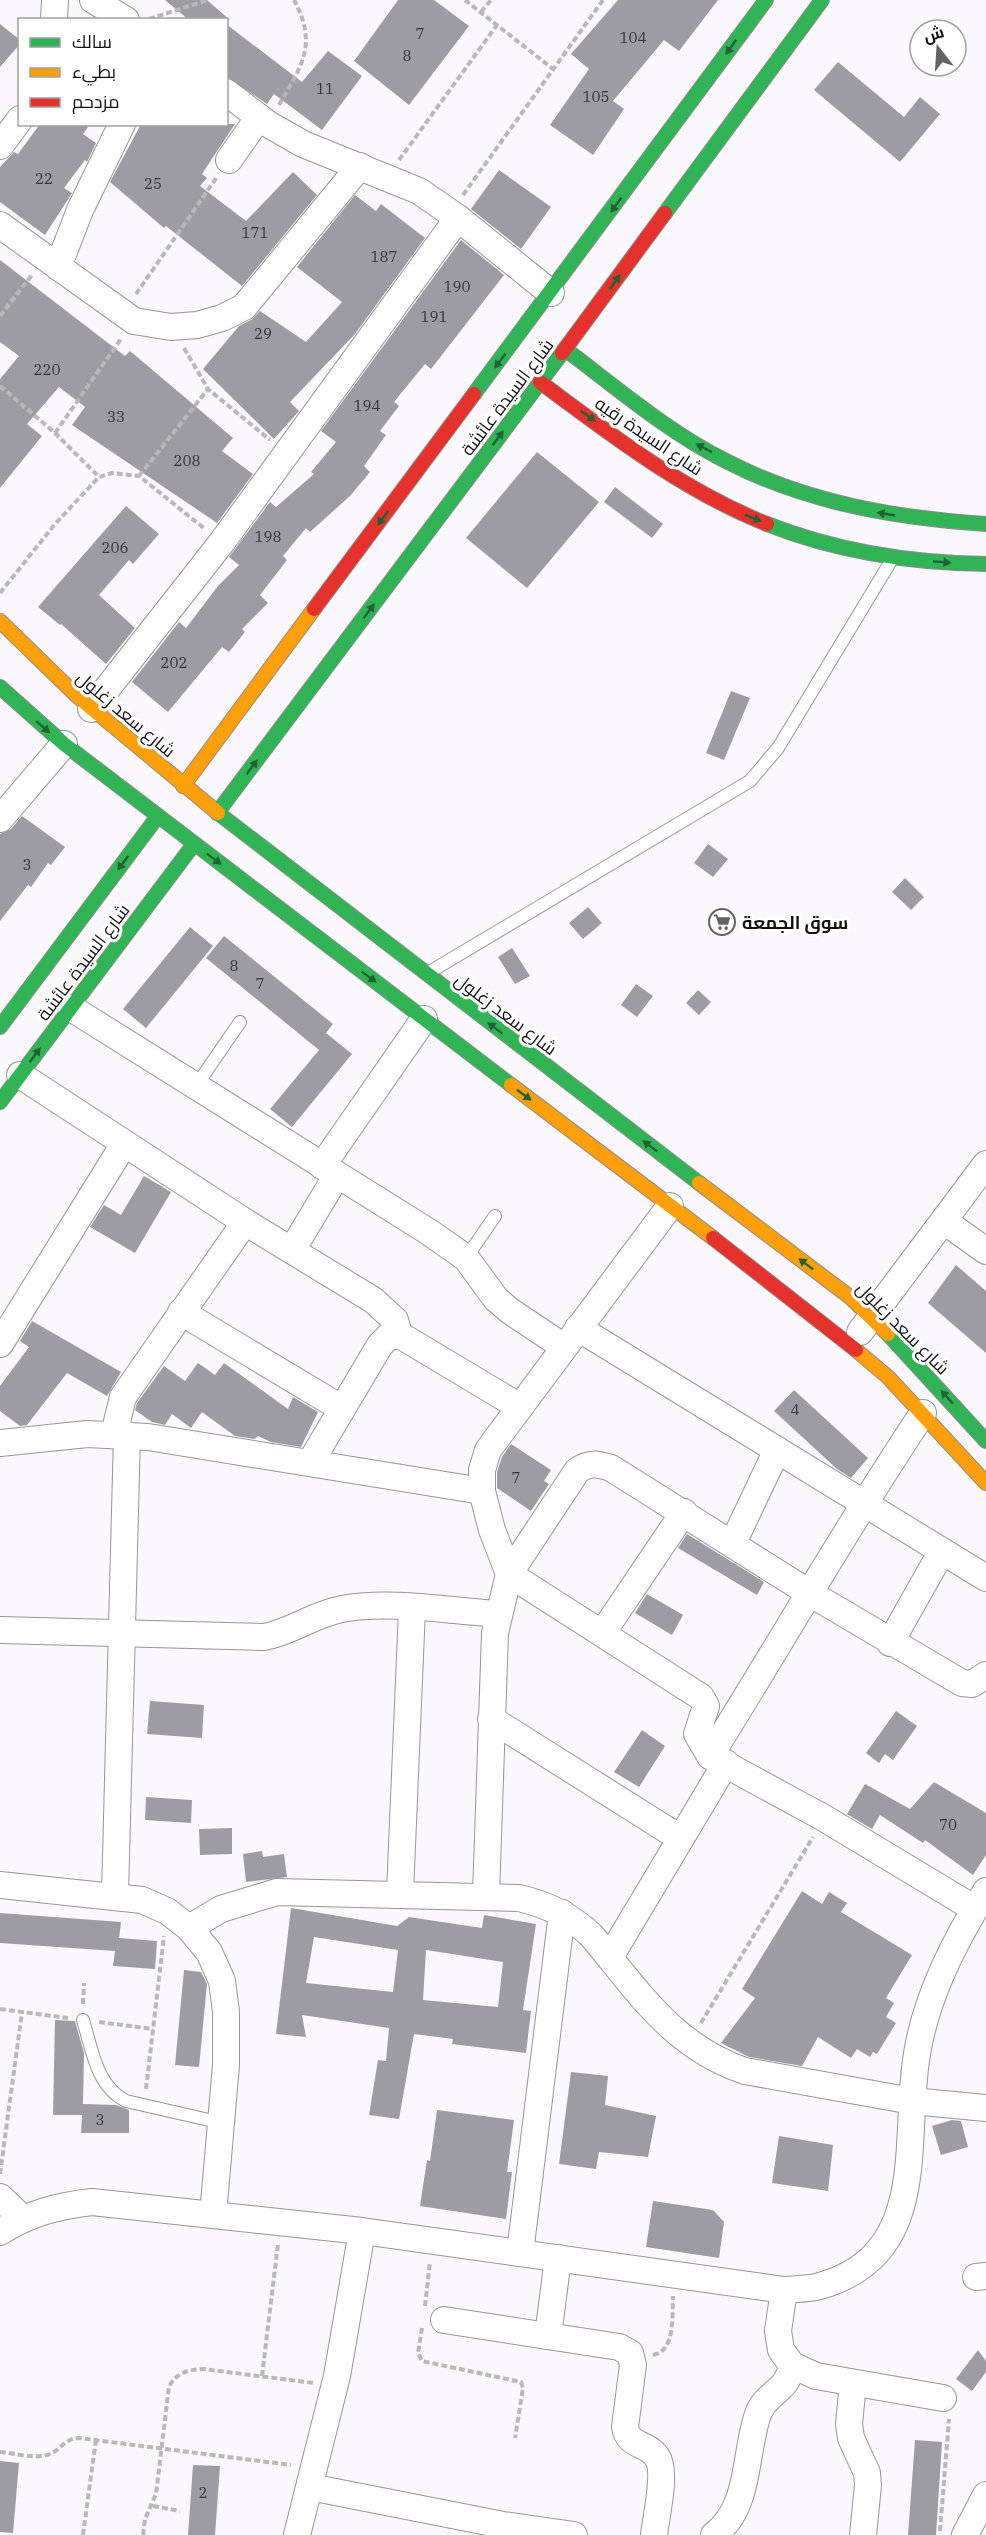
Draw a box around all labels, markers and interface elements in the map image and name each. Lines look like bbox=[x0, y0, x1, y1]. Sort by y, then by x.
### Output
legend bbox=[18, 18, 228, 126]
north arrow bbox=[908, 18, 968, 78]
text: ش bbox=[921, 21, 946, 46]
house number: 7 bbox=[415, 24, 425, 43]
house number: 104 bbox=[619, 28, 647, 47]
text: سالك bbox=[72, 30, 112, 53]
one-way arrow bbox=[725, 39, 737, 55]
house number: 8 bbox=[402, 46, 412, 65]
text: بطيء bbox=[72, 60, 116, 86]
house number: 11 bbox=[316, 79, 334, 98]
house number: 105 bbox=[582, 87, 610, 106]
text: مزدحم bbox=[72, 90, 120, 114]
house number: 22 bbox=[35, 169, 53, 188]
house number: 25 bbox=[144, 174, 162, 193]
one-way arrow bbox=[610, 196, 622, 212]
house number: 171 bbox=[241, 223, 269, 242]
house number: 187 bbox=[370, 247, 398, 266]
one-way arrow bbox=[609, 274, 621, 290]
house number: 190 bbox=[443, 277, 471, 296]
house number: 191 bbox=[420, 307, 448, 326]
house number: 29 bbox=[254, 324, 272, 343]
street label: شارع السيدة عائشة bbox=[456, 334, 559, 461]
one-way arrow bbox=[494, 354, 506, 369]
house number: 220 bbox=[33, 360, 61, 379]
street label: شارع السيدة رقيه bbox=[590, 391, 707, 481]
house number: 194 bbox=[353, 396, 381, 415]
house number: 33 bbox=[107, 407, 125, 426]
one-way arrow bbox=[579, 410, 595, 422]
one-way arrow bbox=[492, 430, 504, 445]
one-way arrow bbox=[695, 443, 712, 453]
house number: 208 bbox=[173, 451, 201, 470]
one-way arrow bbox=[377, 509, 389, 525]
one-way arrow bbox=[876, 510, 895, 519]
one-way arrow bbox=[745, 513, 763, 523]
house number: 198 bbox=[254, 527, 282, 546]
house number: 206 bbox=[101, 538, 129, 557]
one-way arrow bbox=[933, 557, 952, 567]
one-way arrow bbox=[363, 603, 375, 619]
house number: 202 bbox=[160, 653, 188, 672]
street label: شارع سعد زغلول bbox=[71, 666, 180, 763]
one-way arrow bbox=[35, 720, 50, 733]
one-way arrow bbox=[246, 759, 258, 775]
one-way arrow bbox=[206, 852, 222, 865]
house number: 3 bbox=[22, 855, 32, 874]
one-way arrow bbox=[116, 855, 129, 871]
street label: شارع السيدة عائشة bbox=[32, 899, 135, 1026]
supermarket icon: سوق الجمعة bbox=[707, 907, 737, 937]
place label: سوق الجمعة bbox=[742, 911, 848, 934]
house number: 8 bbox=[229, 956, 239, 975]
street label: شارع سعد زغلول bbox=[450, 968, 562, 1061]
one-way arrow bbox=[361, 970, 377, 983]
house number: 7 bbox=[255, 974, 265, 993]
one-way arrow bbox=[487, 1023, 502, 1035]
one-way arrow bbox=[29, 1047, 42, 1063]
one-way arrow bbox=[516, 1089, 532, 1101]
one-way arrow bbox=[643, 1140, 659, 1152]
one-way arrow bbox=[798, 1258, 813, 1270]
street label: شارع سعد زغلول bbox=[851, 1277, 954, 1380]
one-way arrow bbox=[941, 1390, 954, 1405]
house number: 4 bbox=[790, 1400, 800, 1419]
house number: 7 bbox=[511, 1468, 521, 1487]
house number: 70 bbox=[939, 1815, 957, 1834]
house number: 3 bbox=[95, 2110, 105, 2129]
house number: 2 bbox=[198, 2483, 208, 2502]

